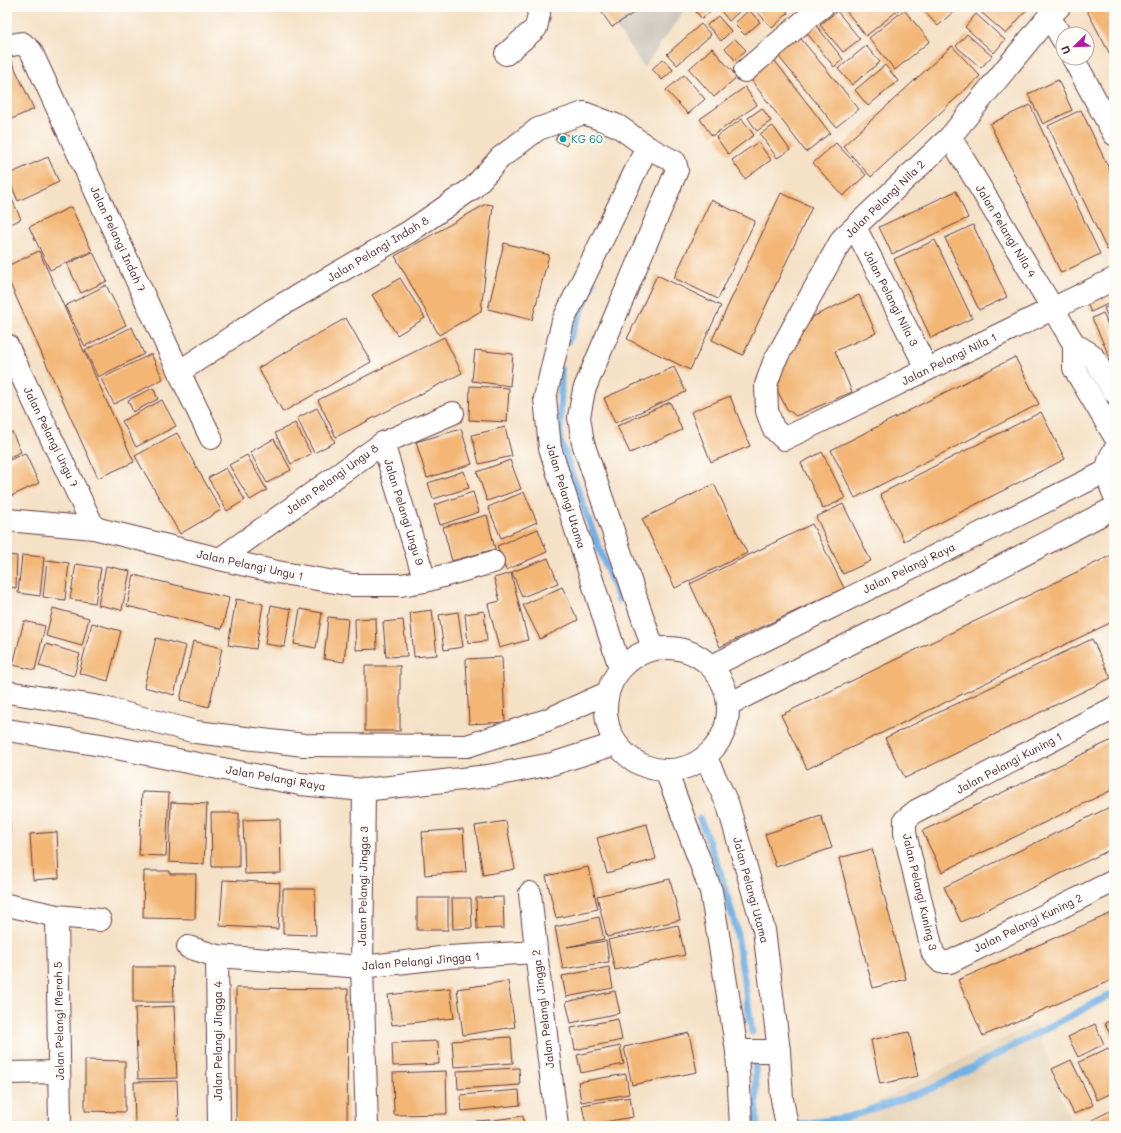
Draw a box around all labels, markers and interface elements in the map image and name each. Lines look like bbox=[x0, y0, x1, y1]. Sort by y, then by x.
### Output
north arrow bbox=[1055, 26, 1095, 66]
text: U bbox=[1057, 44, 1074, 57]
place label: KG 60 bbox=[571, 131, 603, 146]
marker: KG 60 bbox=[558, 134, 568, 144]
street label: Jalan Pelangi Nila 2 bbox=[842, 157, 928, 241]
street label: Jalan Pelangi Nila 4 bbox=[973, 182, 1040, 280]
street label: Jalan Pelangi Indah 7 bbox=[87, 183, 150, 294]
street label: Jalan Pelangi Indah 8 bbox=[324, 212, 432, 285]
street label: Jalan Pelangi Nila 3 bbox=[861, 247, 922, 349]
street label: Jalan Pelangi Nila 1 bbox=[899, 329, 999, 388]
street label: Jalan Pelangi Ungu 7 bbox=[21, 384, 82, 490]
street label: Jalan Pelangi Ungu 8 bbox=[283, 440, 381, 517]
street label: Jalan Pelangi Utama bbox=[543, 441, 590, 550]
street label: Jalan Pelangi Ungu 9 bbox=[381, 457, 428, 567]
street label: Jalan Pelangi Raya bbox=[860, 539, 958, 596]
street label: Jalan Pelangi Ungu 1 bbox=[195, 546, 305, 583]
street label: Jalan Pelangi Kuning 1 bbox=[953, 728, 1064, 797]
street label: Jalan Pelangi Raya bbox=[225, 761, 327, 794]
street label: Jalan Pelangi Jingga 3 bbox=[354, 825, 371, 946]
street label: Jalan Pelangi Kuning 3 bbox=[900, 832, 941, 952]
street label: Jalan Pelangi Utama bbox=[730, 835, 773, 945]
street label: Jalan Pelangi Kuning 2 bbox=[971, 890, 1085, 955]
street label: Jalan Pelangi Jingga 1 bbox=[361, 948, 480, 973]
street label: Jalan Pelangi Jingga 2 bbox=[528, 949, 557, 1069]
street label: Jalan Pelangi Merah 5 bbox=[50, 962, 67, 1080]
street label: Jalan Pelangi Jingga 4 bbox=[210, 981, 225, 1101]

